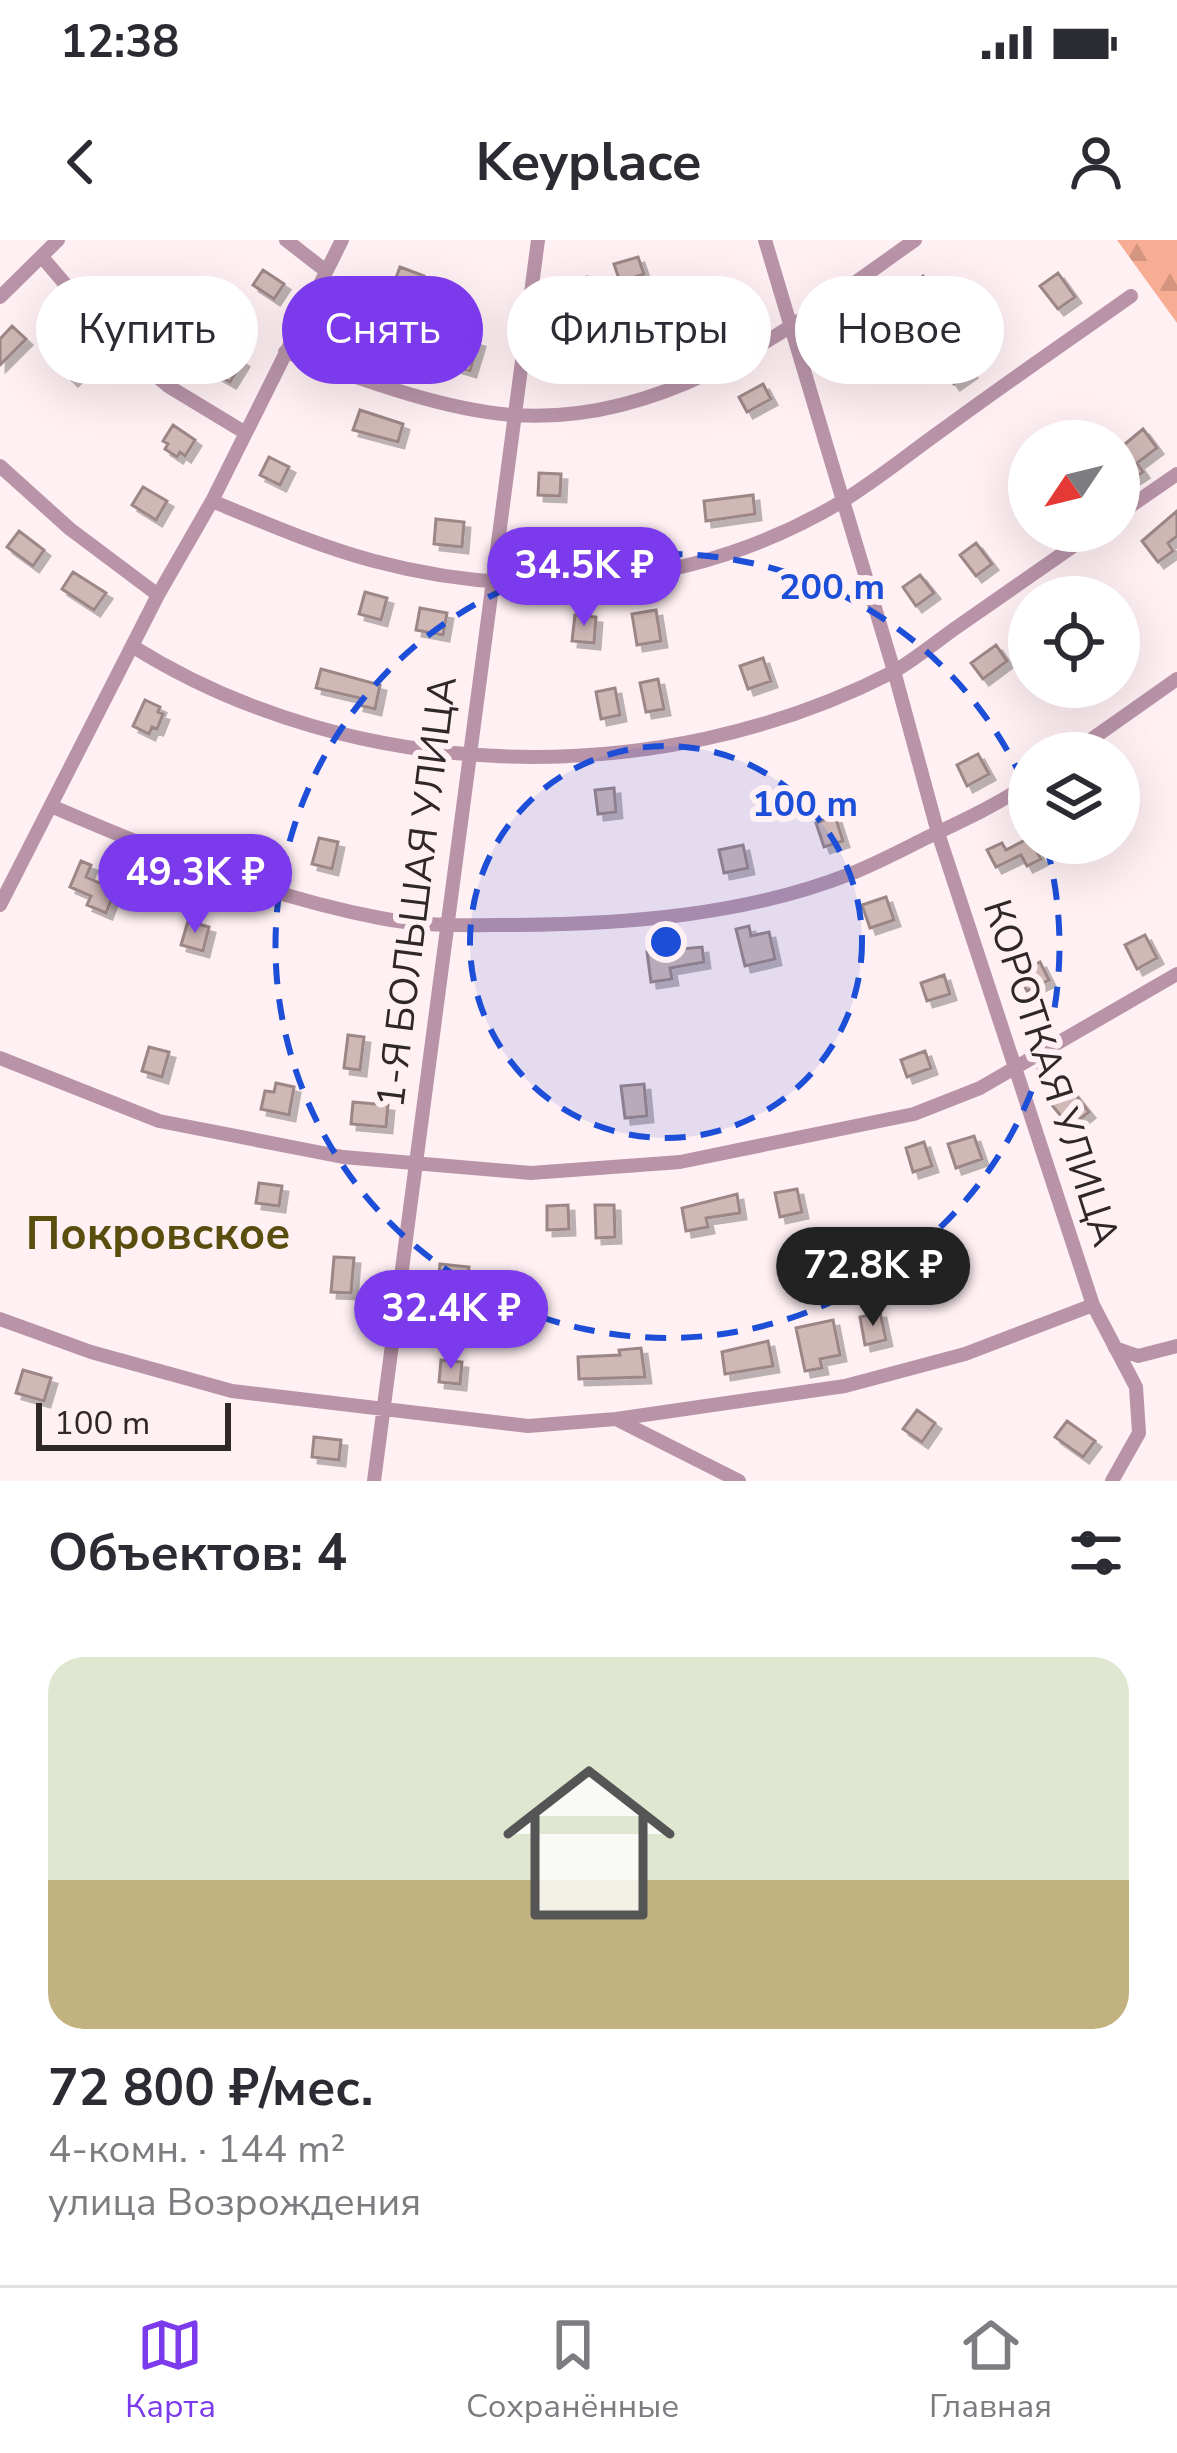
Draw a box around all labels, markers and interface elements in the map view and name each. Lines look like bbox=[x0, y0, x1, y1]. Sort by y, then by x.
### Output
text: 12:38 bbox=[60, 12, 179, 73]
text: Keyplace bbox=[476, 125, 701, 199]
icon: back bbox=[48, 129, 114, 195]
icon: person bbox=[1063, 129, 1129, 195]
chip: Купить bbox=[36, 276, 258, 384]
chip: Снять bbox=[282, 276, 483, 384]
chip: Фильтры bbox=[507, 276, 771, 384]
chip: Новое bbox=[795, 276, 1004, 384]
north arrow bbox=[1008, 420, 1140, 552]
map controls bbox=[1008, 420, 1140, 864]
pin: 34.5K ₽ bbox=[473, 527, 695, 629]
text: 34.5K ₽ bbox=[514, 539, 654, 592]
text: 200 m bbox=[779, 563, 885, 612]
button: locate bbox=[1008, 576, 1140, 708]
street label: 1-Я БОЛЬШАЯ УЛИЦА bbox=[364, 673, 470, 1111]
button: layers bbox=[1008, 732, 1140, 864]
text: 100 m bbox=[752, 780, 858, 829]
pin: 49.3K ₽ bbox=[84, 834, 306, 936]
text: 49.3K ₽ bbox=[125, 846, 265, 899]
street label: КОРОТКАЯ УЛИЦА bbox=[970, 893, 1132, 1253]
centre of rings bbox=[645, 921, 687, 963]
district label: Покровское bbox=[26, 1204, 290, 1265]
pin: 72.8K ₽ bbox=[762, 1227, 984, 1329]
text: 72.8K ₽ bbox=[803, 1239, 943, 1292]
pin: 32.4K ₽ bbox=[340, 1270, 562, 1372]
text: 32.4K ₽ bbox=[381, 1282, 521, 1335]
scale bar bbox=[36, 1397, 231, 1450]
text: 100 m bbox=[54, 1401, 150, 1446]
text: Объектов: 4 bbox=[48, 1518, 347, 1588]
icon: filters bbox=[1063, 1520, 1129, 1586]
icon: home bbox=[481, 1735, 697, 1951]
text: 72 800 ₽/мес. bbox=[48, 2053, 373, 2123]
text: 4-комн. · 144 m² bbox=[48, 2123, 345, 2176]
text: улица Возрождения bbox=[48, 2176, 421, 2229]
tab: Карта bbox=[125, 2312, 216, 2429]
tab: Сохранённые bbox=[466, 2312, 679, 2429]
tab: Главная bbox=[929, 2312, 1052, 2429]

